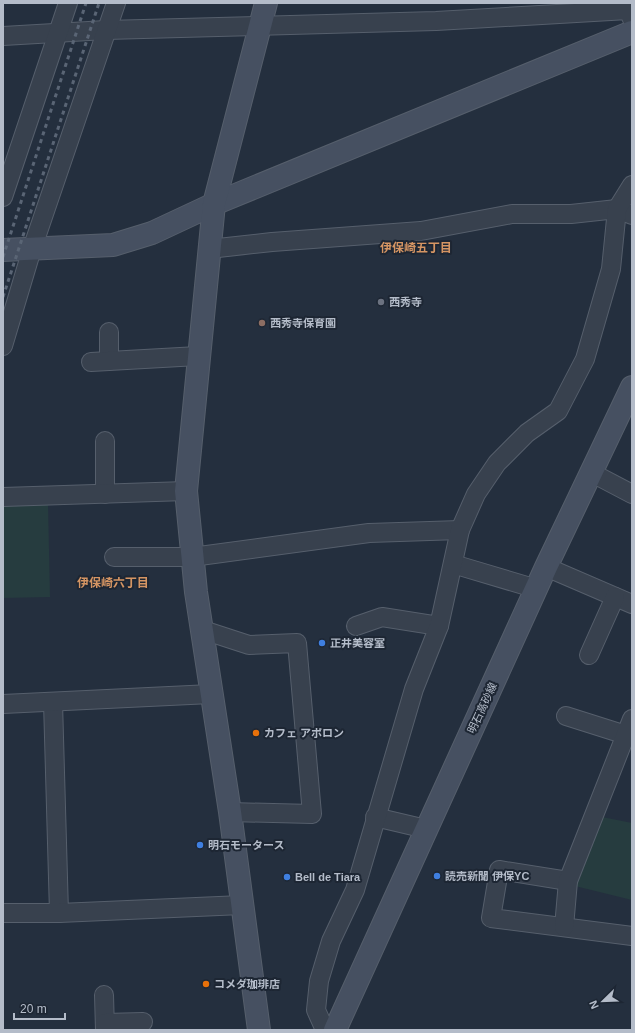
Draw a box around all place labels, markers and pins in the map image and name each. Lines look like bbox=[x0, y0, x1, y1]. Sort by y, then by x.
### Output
place label: 西秀寺 bbox=[389, 296, 422, 308]
marker: 西秀寺 bbox=[376, 297, 386, 307]
place label: 西秀寺保育園 bbox=[270, 317, 336, 329]
marker: 西秀寺保育園 bbox=[257, 318, 267, 328]
place label: 正井美容室 bbox=[330, 637, 385, 649]
marker: 正井美容室 bbox=[317, 638, 327, 648]
place label: カフェ アポロン bbox=[264, 727, 344, 739]
marker: カフェ アポロン bbox=[251, 728, 261, 738]
place label: 明石モータース bbox=[208, 839, 284, 851]
marker: 明石モータース bbox=[195, 840, 205, 850]
place label: 読売新聞 伊保YC bbox=[445, 870, 529, 882]
place label: Bell de Tiara bbox=[295, 871, 361, 883]
marker: 読売新聞 伊保YC bbox=[432, 871, 442, 881]
marker: Bell de Tiara bbox=[282, 872, 292, 882]
place label: コメダ珈琲店 bbox=[214, 978, 280, 990]
marker: コメダ珈琲店 bbox=[201, 979, 211, 989]

